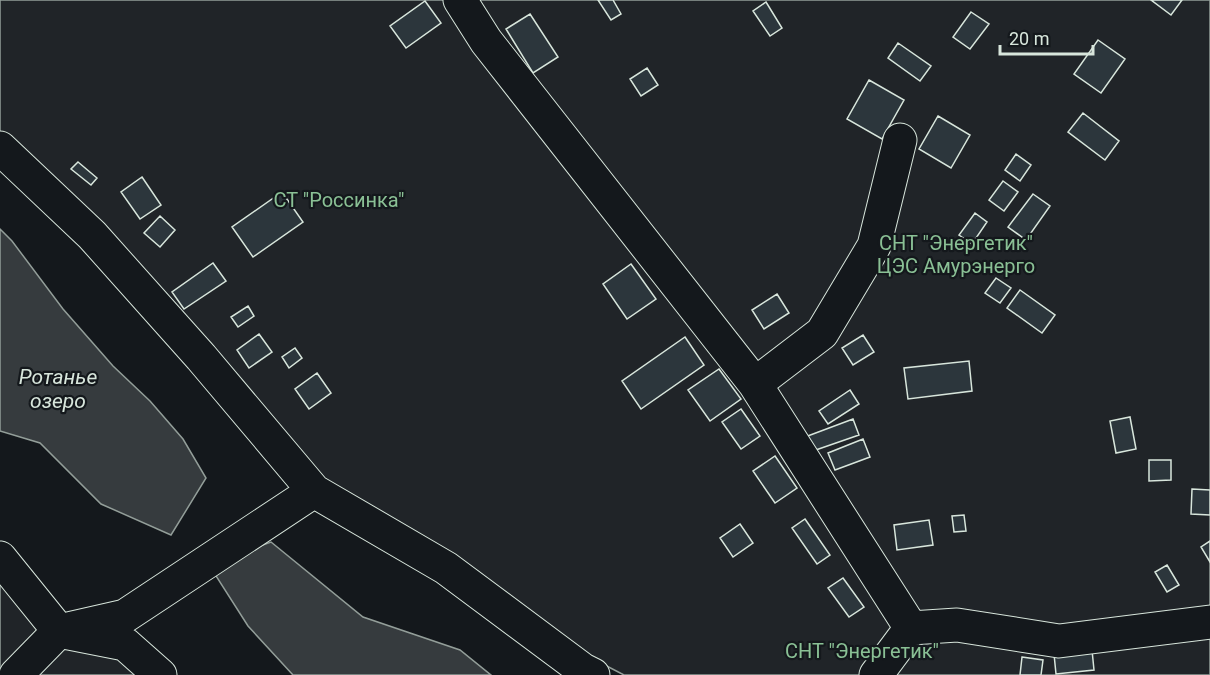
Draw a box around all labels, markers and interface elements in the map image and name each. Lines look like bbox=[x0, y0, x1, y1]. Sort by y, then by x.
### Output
scale bar bbox=[1000, 18, 1093, 56]
text: 20 m bbox=[1009, 28, 1049, 49]
park label: СТ "Россинка" bbox=[274, 188, 405, 212]
park label: СНТ "Энергетик" ЦЭС Амурэнерго bbox=[877, 231, 1035, 278]
water label: Ротанье озеро bbox=[19, 365, 97, 413]
park label: СНТ "Энергетик" bbox=[785, 639, 939, 663]

